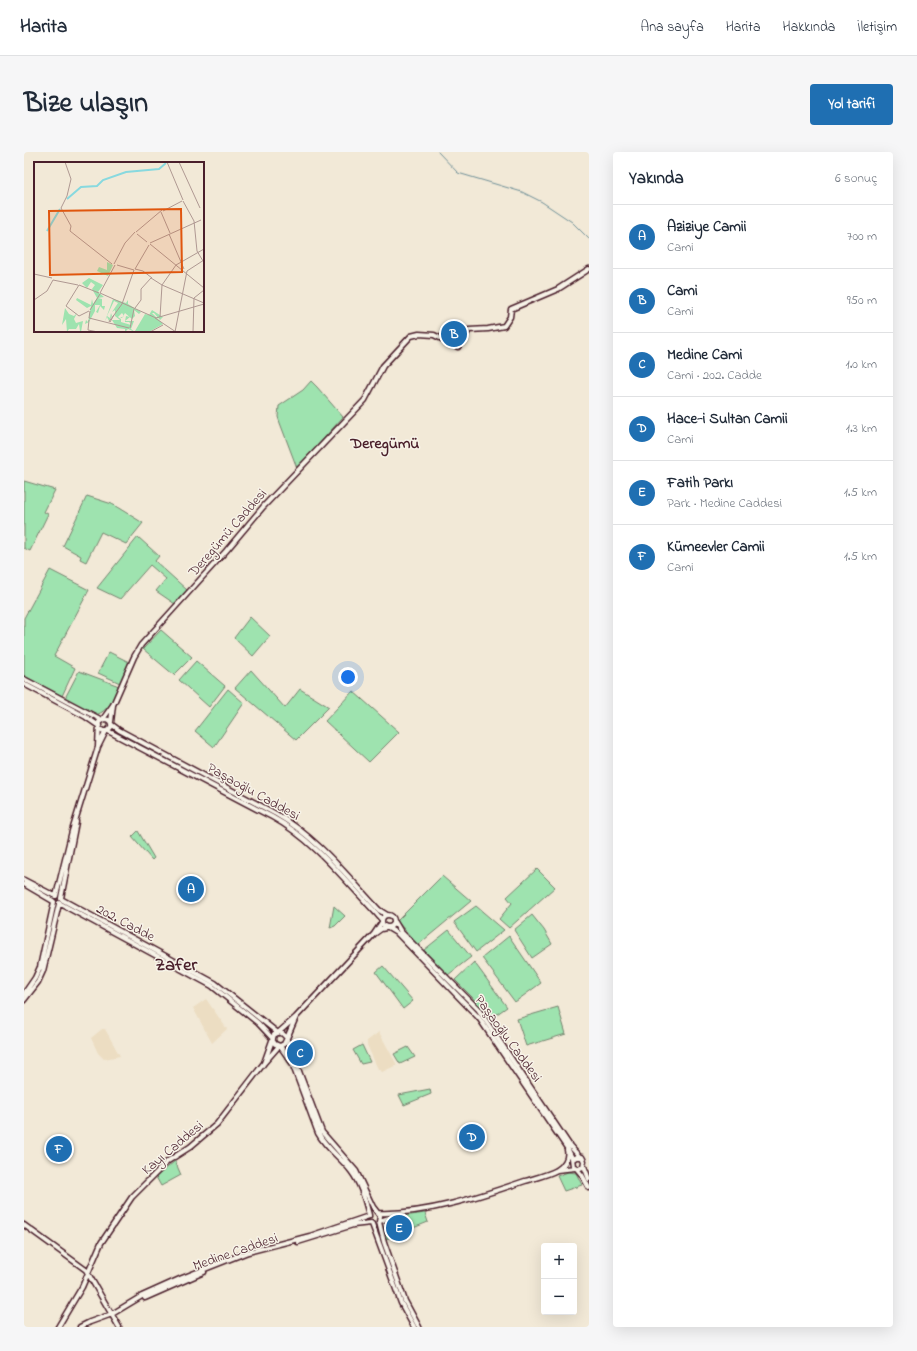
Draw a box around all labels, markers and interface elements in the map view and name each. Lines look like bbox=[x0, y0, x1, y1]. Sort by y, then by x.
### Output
text: Harita bbox=[20, 14, 67, 41]
text: Ana sayfa bbox=[641, 17, 704, 38]
text: Harita bbox=[726, 17, 761, 38]
text: Hakkında bbox=[783, 17, 835, 38]
text: İletişim bbox=[857, 17, 897, 38]
text: Bize ulaşın bbox=[24, 84, 148, 125]
button: Yol tarifi bbox=[810, 84, 893, 125]
inset map bbox=[34, 162, 204, 332]
text: Yakında bbox=[629, 166, 684, 191]
text: 6 sonuç bbox=[835, 169, 877, 188]
text: Aziziye Camii bbox=[667, 216, 746, 238]
text: A bbox=[638, 227, 646, 246]
text: 700 m bbox=[847, 227, 877, 246]
text: Cami bbox=[667, 238, 694, 257]
text: Cami bbox=[667, 280, 698, 302]
text: B bbox=[638, 291, 646, 310]
text: 950 m bbox=[847, 291, 877, 310]
text: Cami bbox=[667, 302, 694, 321]
pin: B bbox=[441, 319, 467, 349]
text: Medine Cami bbox=[667, 344, 743, 366]
text: C bbox=[638, 355, 646, 374]
text: 1.0 km bbox=[846, 355, 877, 374]
text: Cami · 202. Cadde bbox=[667, 366, 762, 385]
text: Hace-i Sultan Camii bbox=[667, 408, 788, 430]
text: D bbox=[637, 419, 647, 438]
text: 1.3 km bbox=[846, 419, 877, 438]
text: Cami bbox=[667, 430, 694, 449]
district label: Deregümü bbox=[350, 432, 419, 457]
text: Fatih Parkı bbox=[667, 472, 733, 494]
text: E bbox=[638, 483, 646, 502]
text: 1.5 km bbox=[844, 483, 877, 502]
street label: Deregümü Caddesi bbox=[183, 484, 273, 583]
text: Park · Medine Caddesi bbox=[667, 494, 782, 513]
text: Kümeevler Camii bbox=[667, 536, 765, 558]
text: F bbox=[638, 547, 646, 566]
text: 1.5 km bbox=[844, 547, 877, 566]
text: Cami bbox=[667, 558, 694, 577]
your location bbox=[338, 667, 358, 687]
street label: Paşaoğlu Caddesi bbox=[203, 758, 304, 827]
pin: A bbox=[178, 874, 204, 904]
street label: 202. Cadde bbox=[92, 899, 159, 948]
district label: Zafer bbox=[155, 953, 197, 979]
street label: Paşaoğlu Caddesi bbox=[468, 991, 547, 1087]
pin: C bbox=[287, 1038, 313, 1068]
street label: Kayı Caddesi bbox=[137, 1116, 209, 1181]
pin: D bbox=[459, 1122, 485, 1152]
pin: F bbox=[46, 1134, 72, 1164]
pin: E bbox=[386, 1213, 412, 1243]
street label: Medine Caddesi bbox=[190, 1228, 281, 1277]
map controls bbox=[541, 1243, 577, 1315]
button: + bbox=[541, 1243, 577, 1279]
button: − bbox=[541, 1279, 577, 1315]

